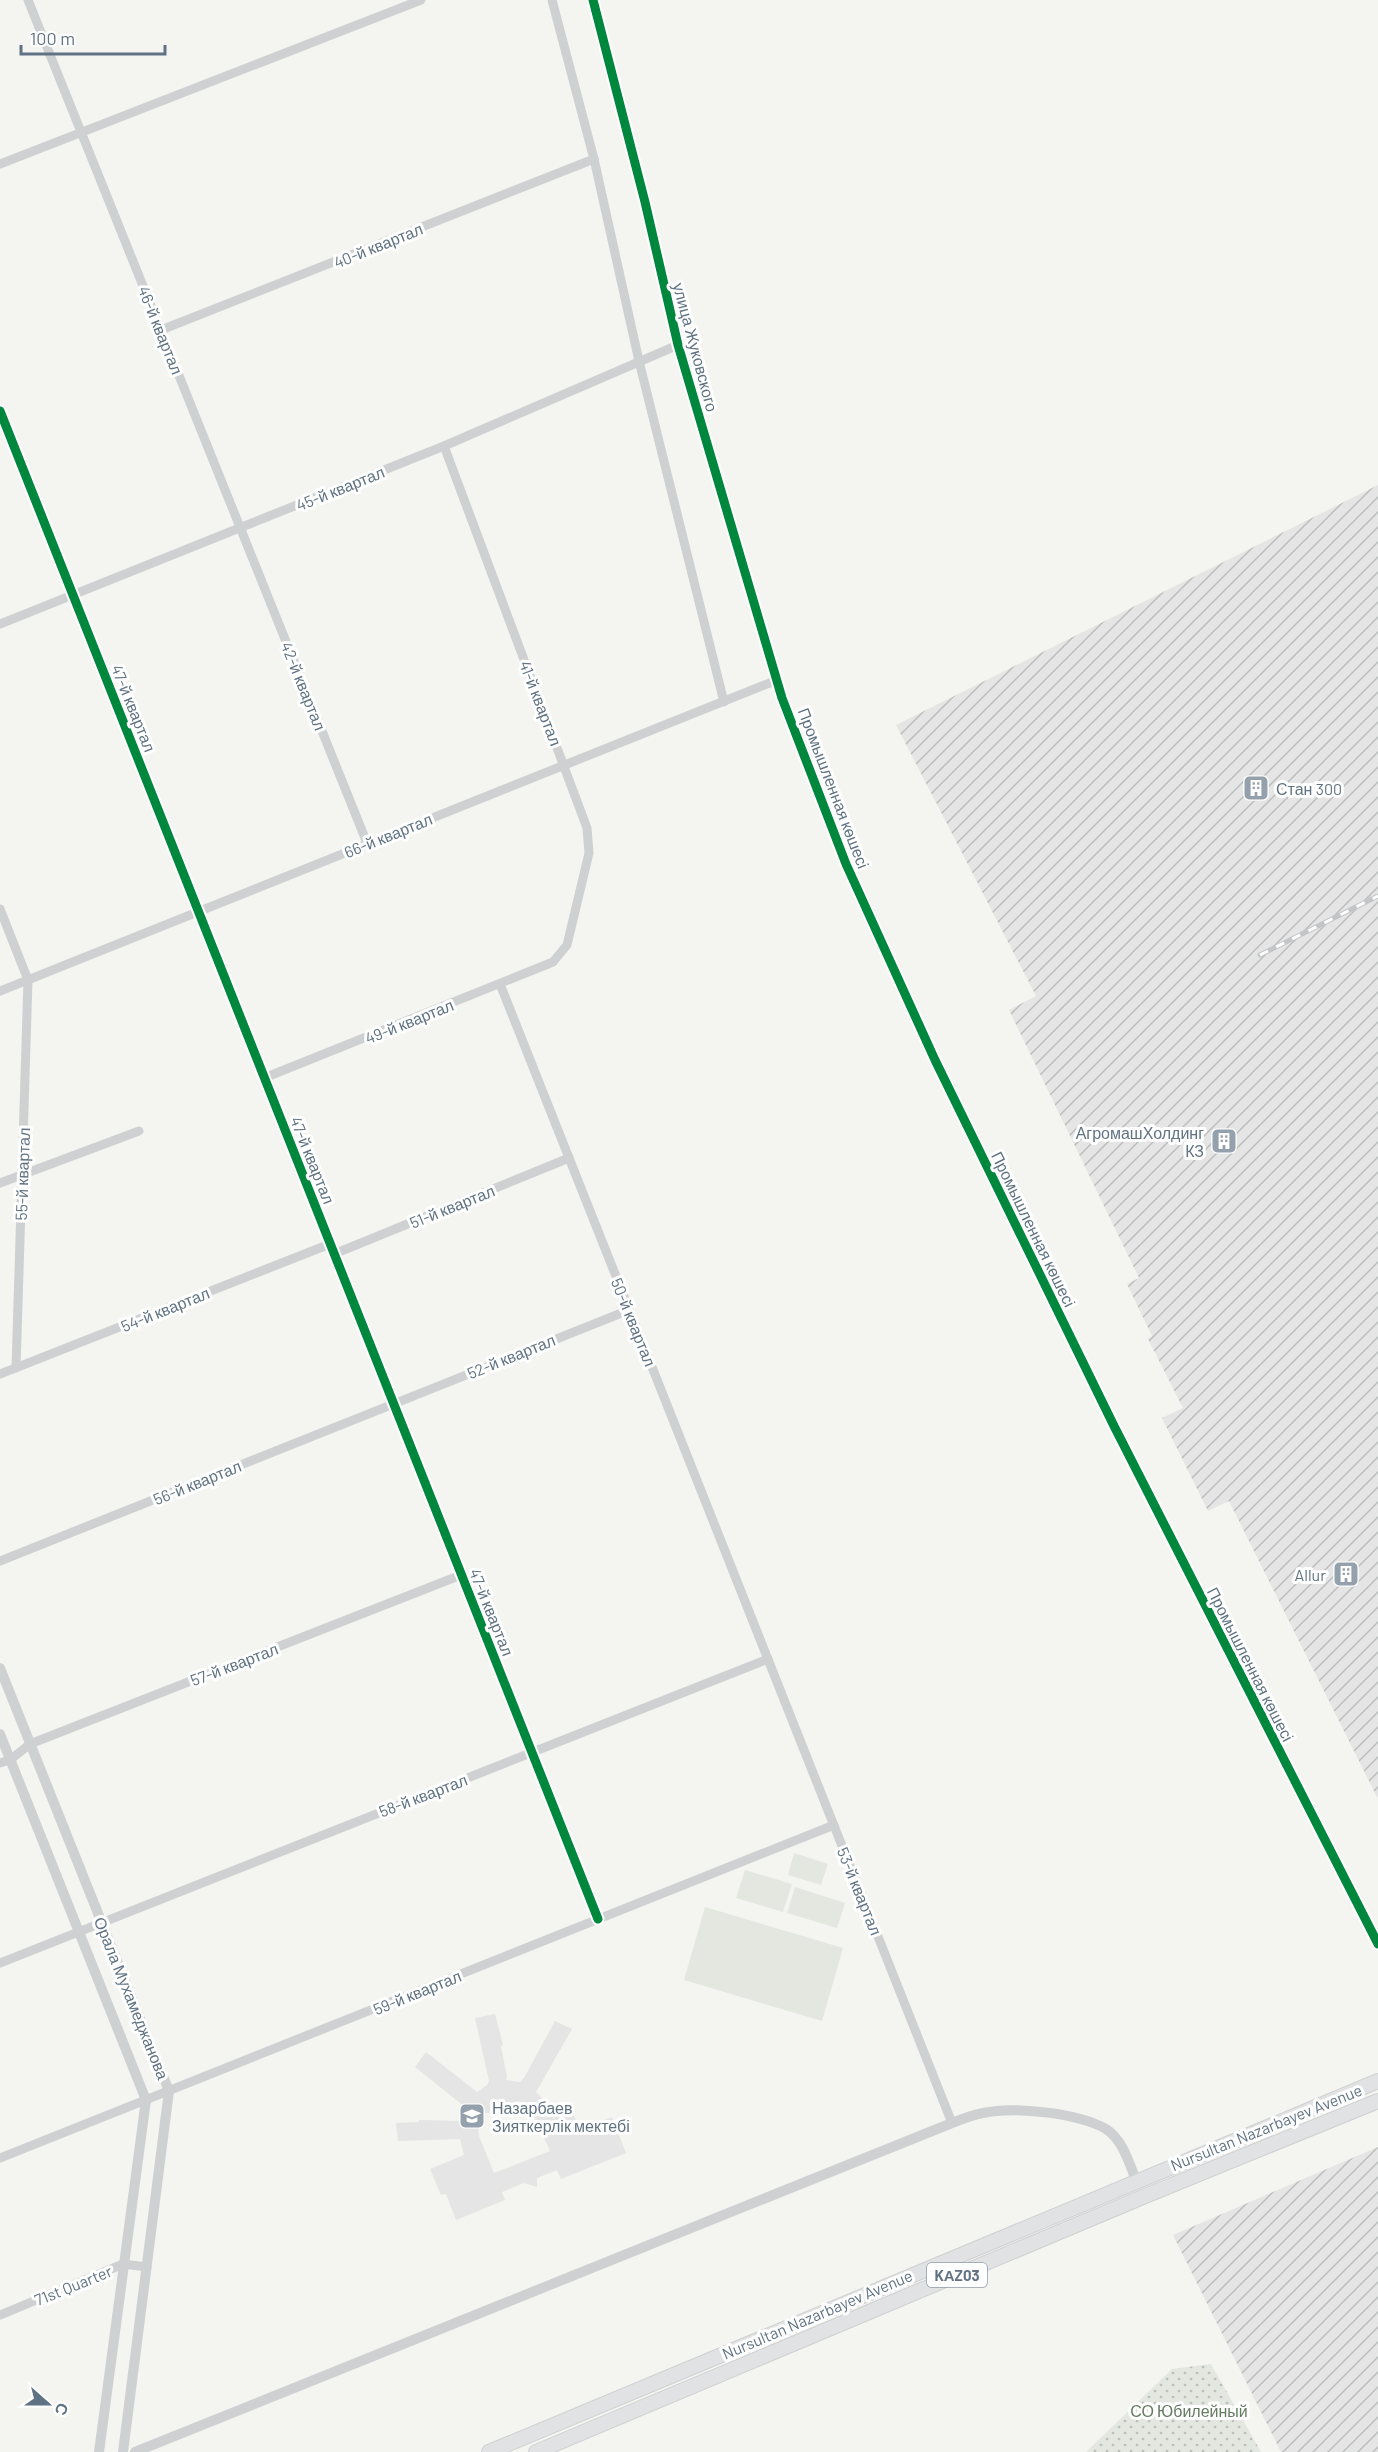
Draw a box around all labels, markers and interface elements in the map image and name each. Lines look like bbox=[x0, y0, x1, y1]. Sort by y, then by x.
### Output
scale bar bbox=[21, 18, 165, 56]
text: 100 m bbox=[30, 27, 75, 49]
street label: 40-й квартал bbox=[331, 219, 425, 271]
street label: улица Жуковского bbox=[670, 280, 722, 414]
street label: 46-й квартал bbox=[135, 283, 187, 377]
street label: 45-й квартал bbox=[293, 462, 387, 514]
street label: 42-й квартал bbox=[278, 639, 330, 733]
street label: 41-й квартал bbox=[516, 658, 566, 748]
street label: 47-й квартал bbox=[108, 662, 160, 754]
street label: Промышленная көшесі bbox=[795, 705, 873, 871]
building icon: Стан 300 bbox=[1241, 773, 1271, 803]
place label: Стан 300 bbox=[1276, 779, 1342, 798]
street label: 66-й квартал bbox=[341, 809, 435, 861]
street label: 49-й квартал bbox=[362, 995, 456, 1047]
street label: 47-й квартал bbox=[287, 1114, 339, 1206]
place label: АгромашХолдинг КЗ bbox=[1076, 1123, 1204, 1160]
building icon: АгромашХолдинг КЗ bbox=[1209, 1126, 1239, 1156]
street label: 55-й квартал bbox=[11, 1127, 33, 1221]
street label: Промышленная көшесі bbox=[988, 1148, 1080, 1310]
street label: 51-й квартал bbox=[407, 1180, 497, 1232]
street label: 50-й квартал bbox=[608, 1275, 660, 1369]
street label: 54-й квартал bbox=[118, 1283, 212, 1335]
street label: 52-й квартал bbox=[464, 1330, 558, 1382]
street label: 56-й квартал bbox=[150, 1456, 244, 1508]
building icon: Allur bbox=[1331, 1559, 1361, 1589]
place label: Allur bbox=[1295, 1565, 1326, 1584]
street label: 47-й квартал bbox=[466, 1566, 518, 1658]
street label: Промышленная көшесі bbox=[1204, 1584, 1298, 1744]
street label: 57-й квартал bbox=[187, 1639, 281, 1689]
street label: 58-й квартал bbox=[376, 1769, 470, 1821]
street label: 53-й квартал bbox=[834, 1844, 886, 1938]
street label: Орала Мухамеджанова bbox=[91, 1914, 173, 2082]
street label: 59-й квартал bbox=[370, 1966, 464, 2018]
street label: Nursultan Nazarbayev Avenue bbox=[1167, 2080, 1365, 2174]
place label: Назарбаев Зияткерлік мектебі bbox=[492, 2098, 630, 2135]
school or university icon: Назарбаев Зияткерлік мектебі bbox=[457, 2101, 487, 2131]
street label: 71st Quarter bbox=[31, 2261, 115, 2309]
road number: KАZ03 bbox=[927, 2263, 987, 2287]
street label: Nursultan Nazarbayev Avenue bbox=[719, 2265, 915, 2363]
north arrow bbox=[18, 2374, 78, 2434]
text: С bbox=[51, 2401, 73, 2419]
park label: СО Юбилейный bbox=[1130, 2401, 1248, 2420]

